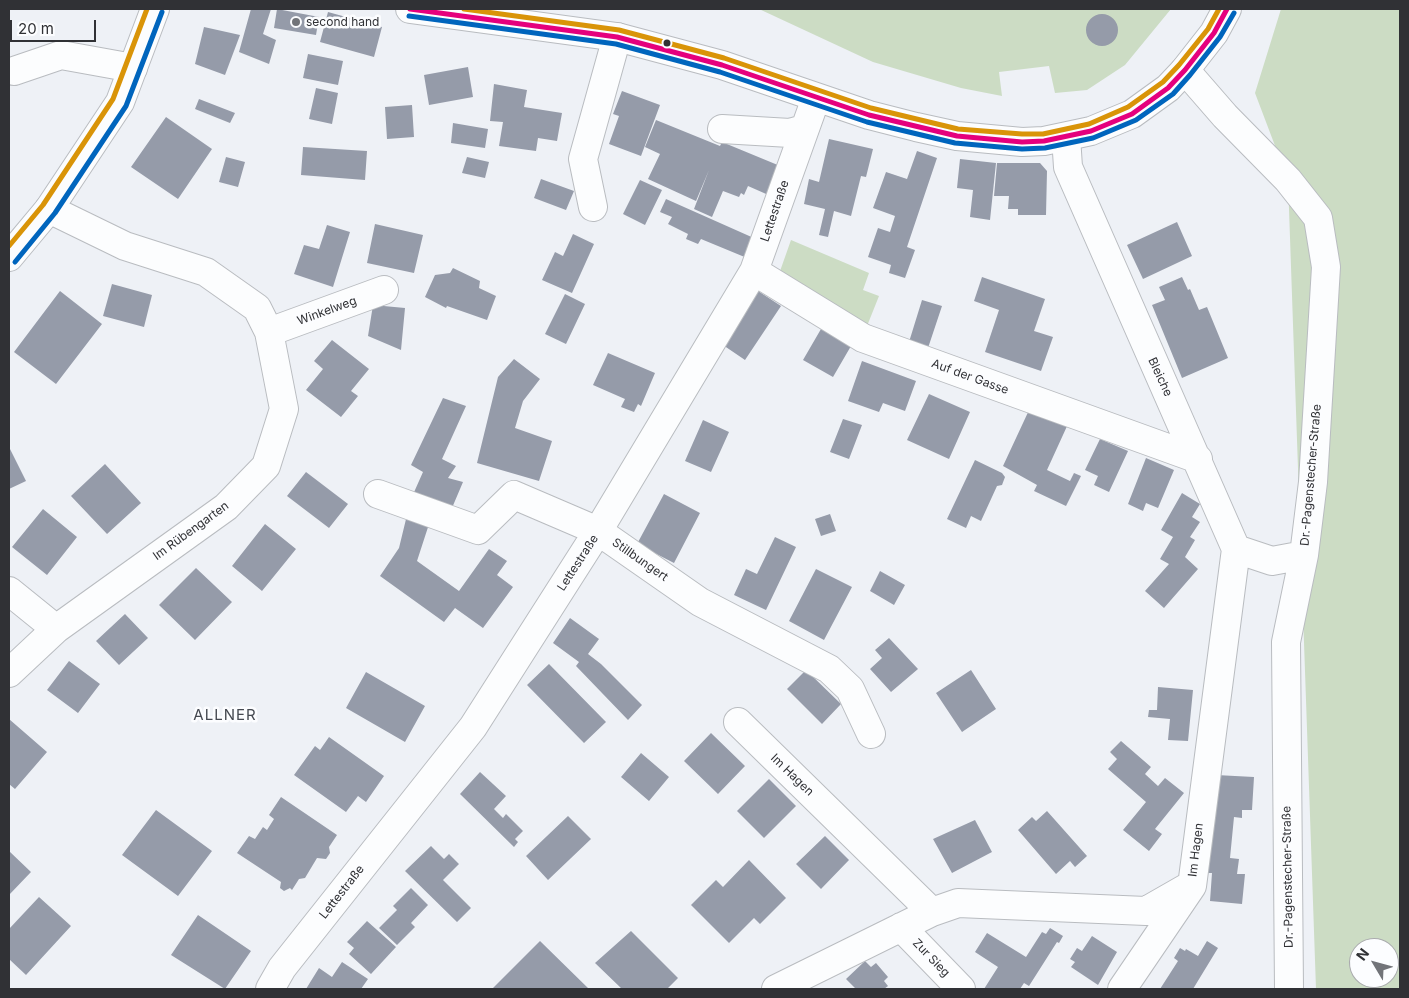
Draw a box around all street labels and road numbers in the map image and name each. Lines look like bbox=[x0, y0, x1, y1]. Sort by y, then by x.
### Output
street label: Lettestraße bbox=[758, 178, 792, 244]
street label: Winkelweg bbox=[295, 294, 359, 328]
street label: Bleiche bbox=[1145, 355, 1175, 399]
street label: Auf der Gasse bbox=[930, 356, 1010, 398]
street label: Dr.-Pagenstecher-Straße bbox=[1298, 404, 1324, 546]
street label: Im Rübengarten bbox=[150, 499, 232, 563]
street label: Lettestraße bbox=[554, 532, 602, 594]
street label: Stillbungert bbox=[609, 536, 671, 584]
street label: Im Hagen bbox=[768, 751, 816, 799]
street label: Dr.-Pagenstecher-Straße bbox=[1280, 806, 1296, 948]
street label: Im Hagen bbox=[1186, 822, 1206, 878]
street label: Lettestraße bbox=[317, 862, 367, 922]
street label: Zur Sieg bbox=[909, 936, 953, 980]

